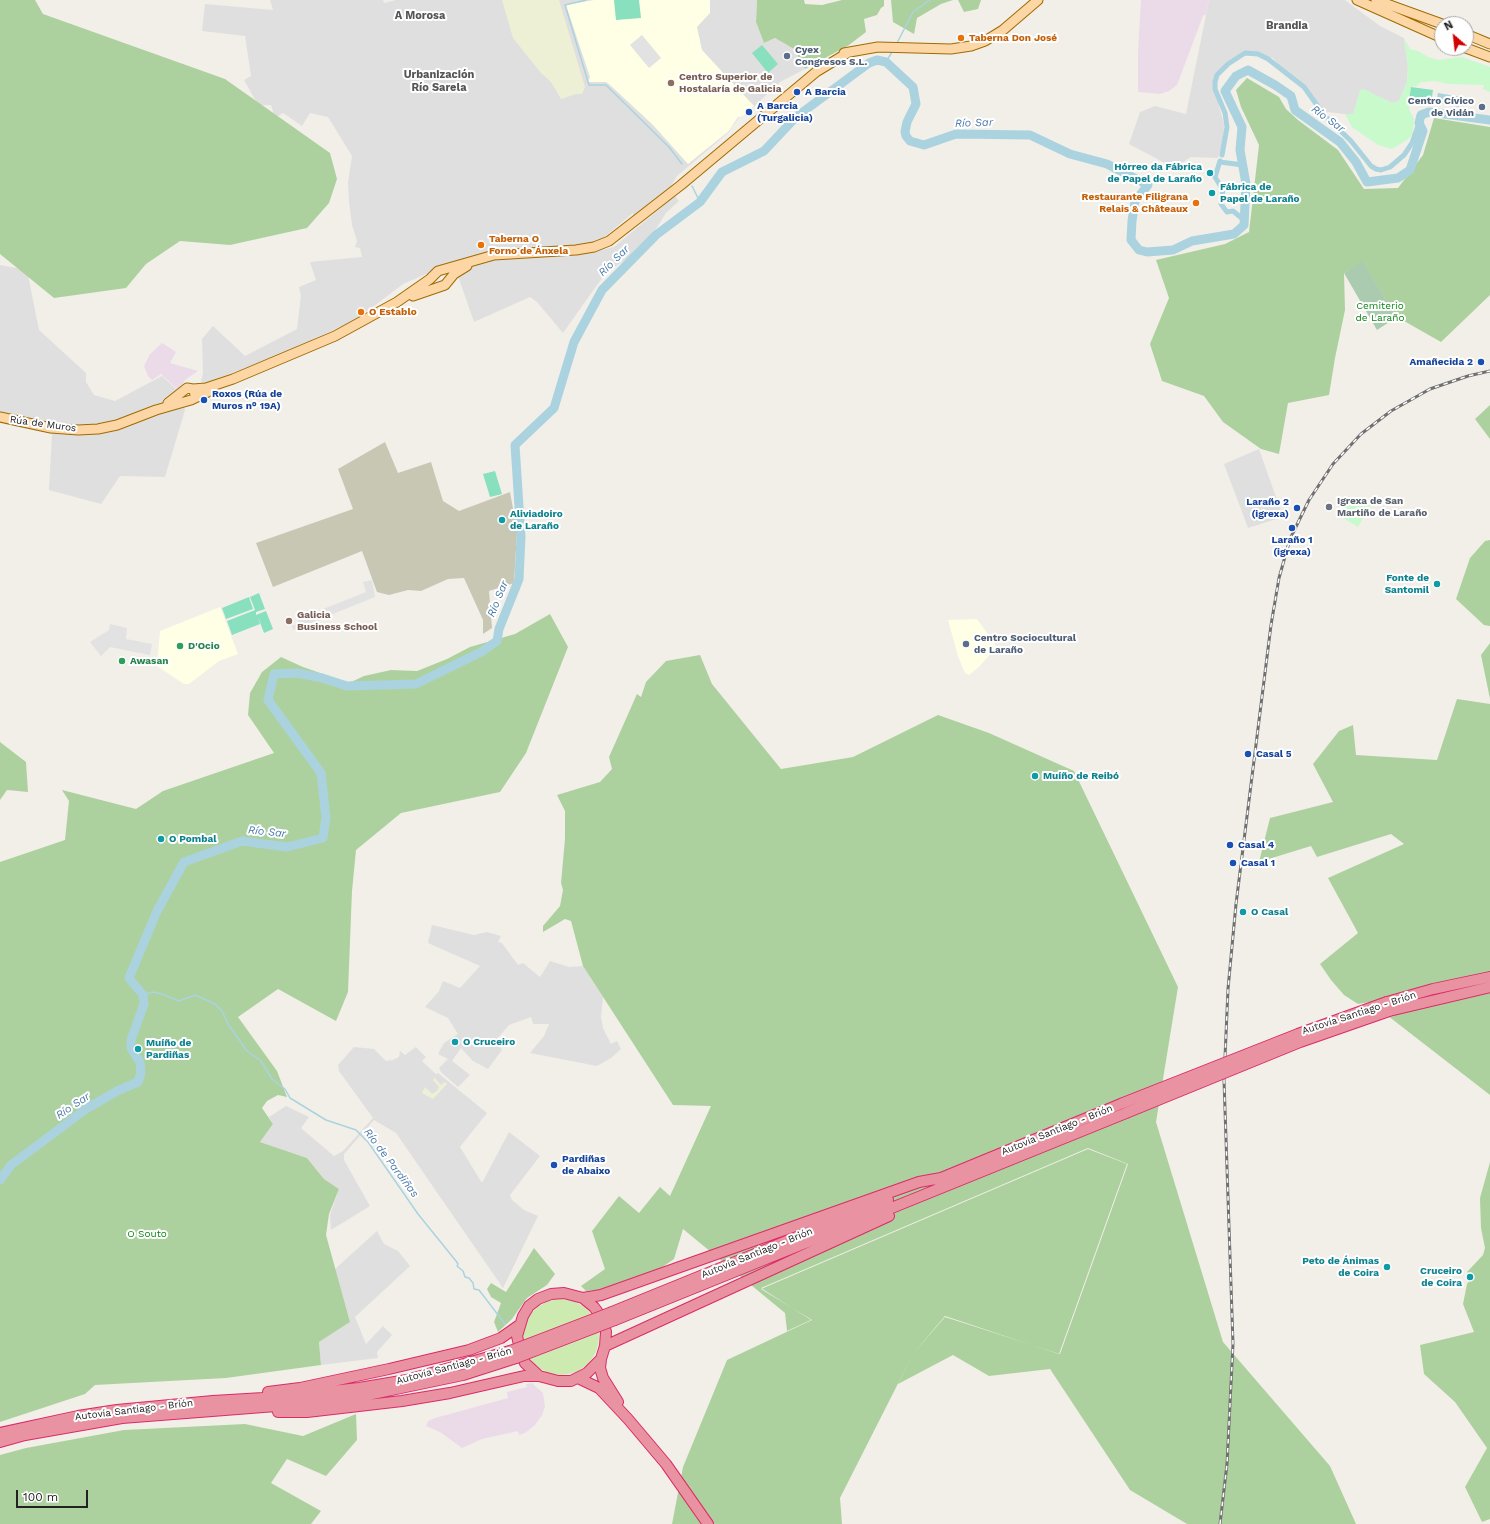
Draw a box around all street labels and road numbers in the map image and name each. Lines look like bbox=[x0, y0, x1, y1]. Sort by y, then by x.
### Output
street label: Rúa de Muros bbox=[9, 413, 77, 435]
street label: Autovía Santiago - Brión bbox=[1301, 989, 1417, 1037]
street label: Autovía Santiago - Brión bbox=[1000, 1102, 1114, 1158]
street label: Autovía Santiago - Brión bbox=[700, 1225, 814, 1281]
street label: Autovía Santiago - Brión bbox=[395, 1345, 513, 1387]
street label: Autovía Santiago - Brión bbox=[74, 1397, 194, 1423]

